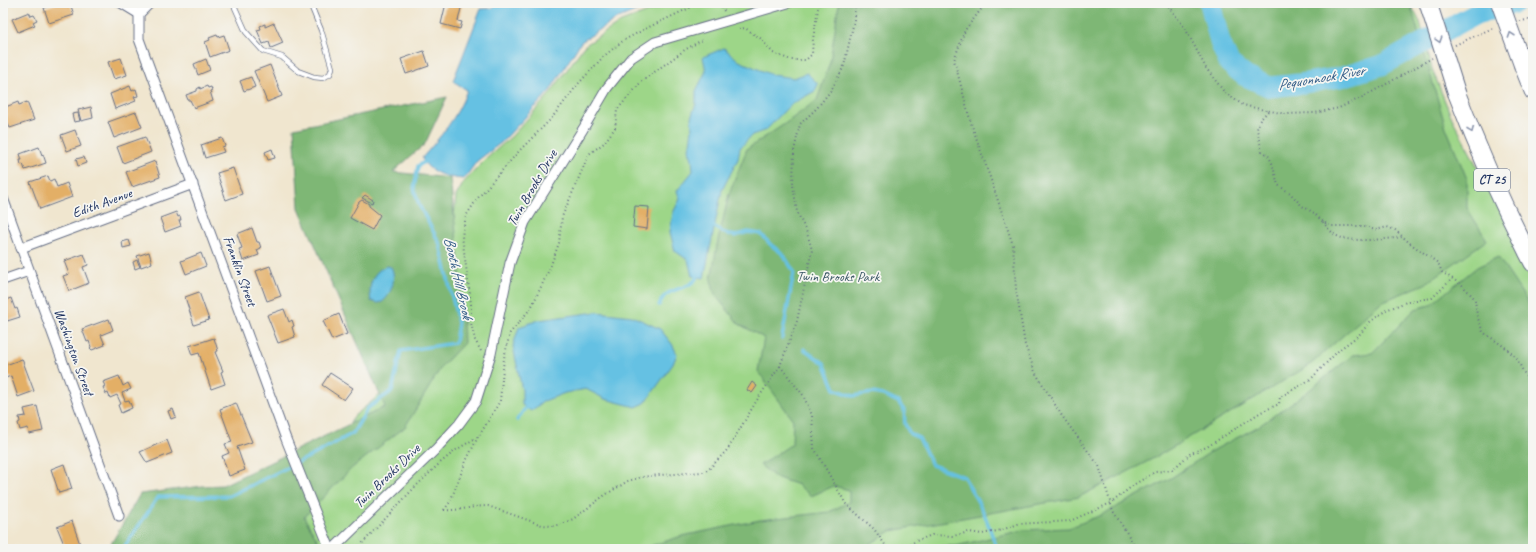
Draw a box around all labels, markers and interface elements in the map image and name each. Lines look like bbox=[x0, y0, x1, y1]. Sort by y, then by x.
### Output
one-way arrow bbox=[1507, 31, 1516, 38]
one-way arrow bbox=[1434, 37, 1443, 44]
water label: Pequonnock River bbox=[1276, 61, 1368, 95]
one-way arrow bbox=[1467, 127, 1475, 134]
street label: Twin Brooks Drive bbox=[503, 146, 561, 229]
road number: CT 25 bbox=[1474, 169, 1510, 191]
street label: Edith Avenue bbox=[70, 184, 135, 222]
street label: Franklin Street bbox=[219, 234, 261, 310]
water label: Booth Hill Brook bbox=[439, 235, 477, 324]
park label: Twin Brooks Park bbox=[797, 268, 881, 285]
street label: Washington Street bbox=[50, 306, 98, 400]
street label: Twin Brooks Drive bbox=[350, 439, 425, 512]

